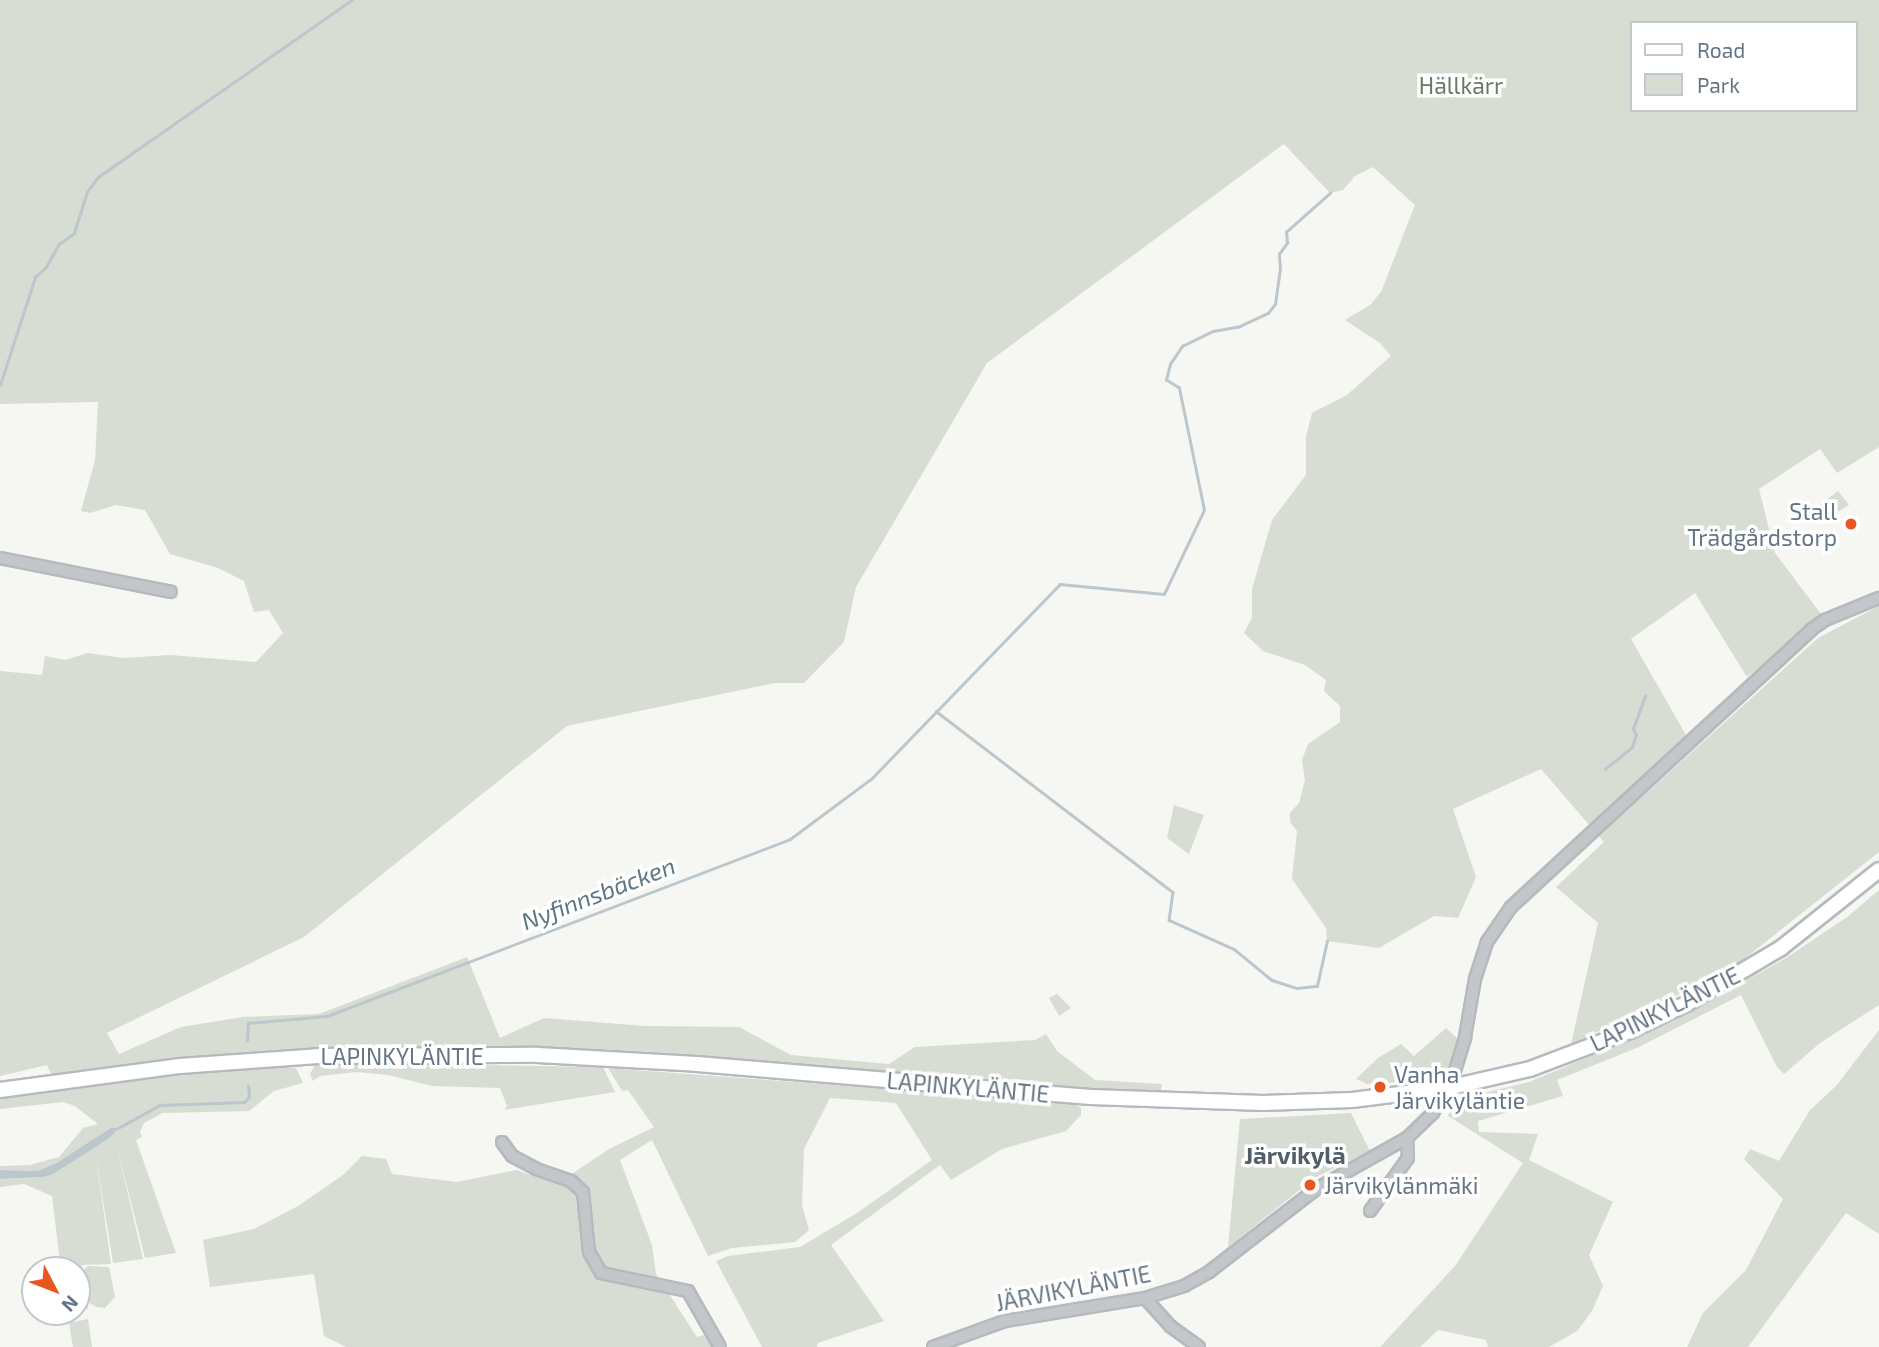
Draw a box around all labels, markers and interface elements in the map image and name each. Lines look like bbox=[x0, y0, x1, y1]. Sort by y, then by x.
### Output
legend bbox=[1630, 21, 1858, 112]
text: Road bbox=[1697, 37, 1745, 62]
park label: Hällkärr bbox=[1419, 71, 1503, 99]
text: Park bbox=[1697, 72, 1740, 97]
place label: Stall Trädgårdstorp bbox=[1687, 497, 1837, 551]
marker: Stall Trädgårdstorp bbox=[1843, 516, 1859, 532]
water label: Nyfinnsbäcken bbox=[517, 850, 679, 936]
street label: LAPINKYLÄNTIE bbox=[1586, 961, 1744, 1057]
street label: LAPINKYLÄNTIE bbox=[320, 1042, 484, 1070]
place label: Vanha Järvikyläntie bbox=[1394, 1060, 1525, 1114]
street label: LAPINKYLÄNTIE bbox=[885, 1066, 1051, 1108]
marker: Vanha Järvikyläntie bbox=[1372, 1079, 1388, 1095]
district label: Järvikylä bbox=[1244, 1141, 1346, 1169]
place label: Järvikylänmäki bbox=[1324, 1171, 1478, 1199]
marker: Järvikylänmäki bbox=[1302, 1177, 1318, 1193]
north arrow bbox=[21, 1256, 91, 1326]
street label: JÄRVIKYLÄNTIE bbox=[993, 1259, 1153, 1317]
text: N bbox=[57, 1291, 84, 1317]

